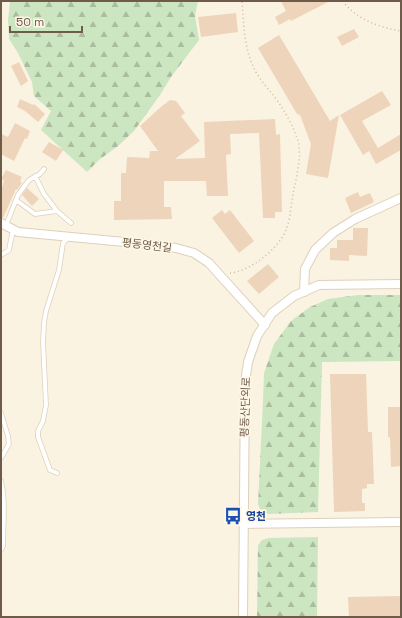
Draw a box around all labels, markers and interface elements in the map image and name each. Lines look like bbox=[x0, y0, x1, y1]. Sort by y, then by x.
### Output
scale bar bbox=[10, 8, 82, 34]
text: 50 m bbox=[16, 14, 44, 30]
street label: 평동영천길 bbox=[121, 235, 173, 255]
street label: 평동산단외로 bbox=[237, 376, 253, 438]
bus stop icon: 영천 bbox=[223, 506, 243, 526]
place label: 영천 bbox=[246, 509, 266, 523]

